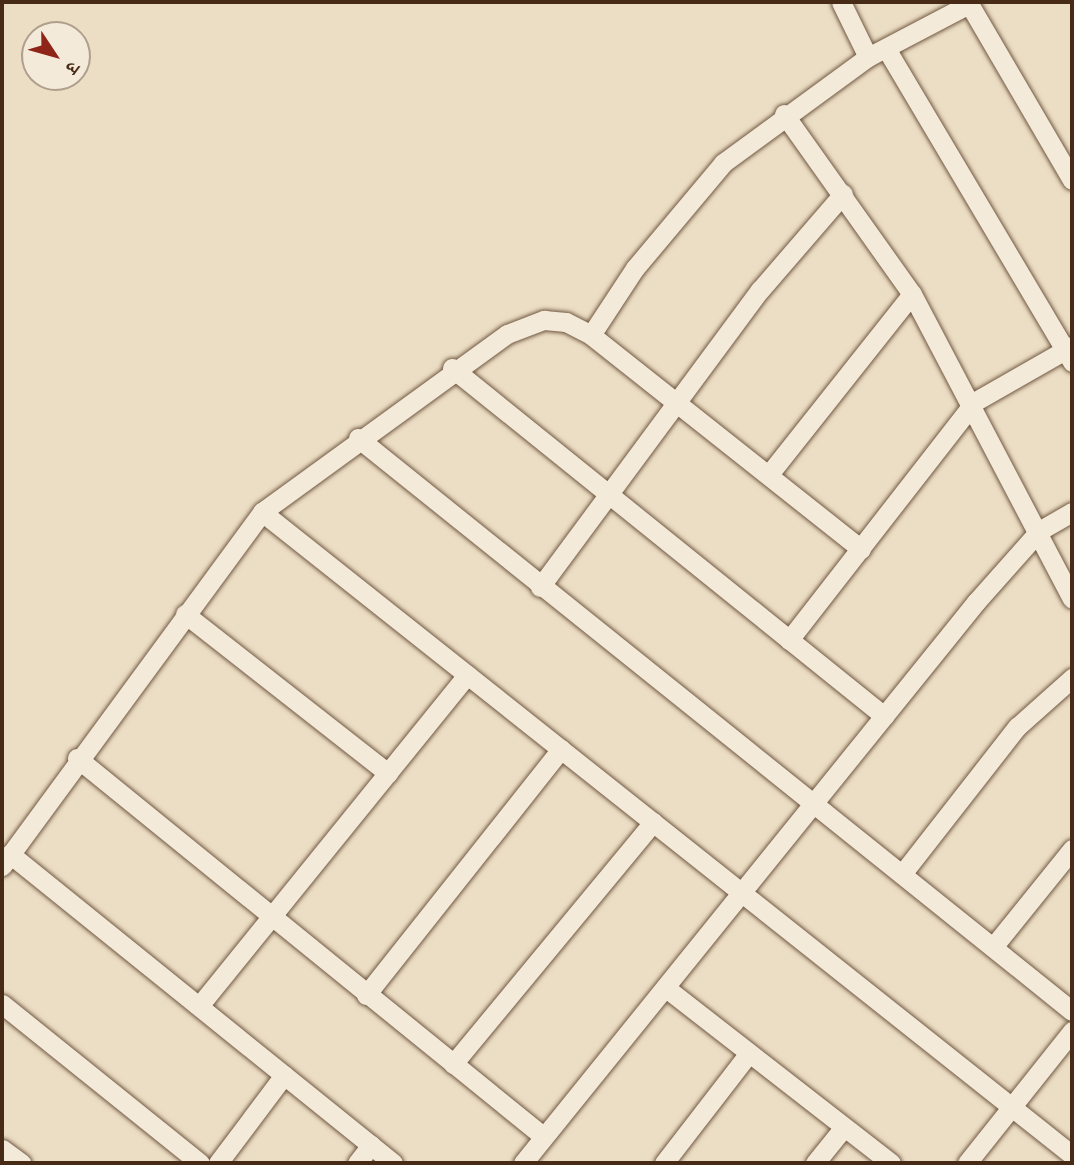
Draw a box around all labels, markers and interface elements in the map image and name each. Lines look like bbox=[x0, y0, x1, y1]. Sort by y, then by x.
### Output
north arrow bbox=[21, 21, 91, 91]
text: उ bbox=[60, 57, 84, 78]

